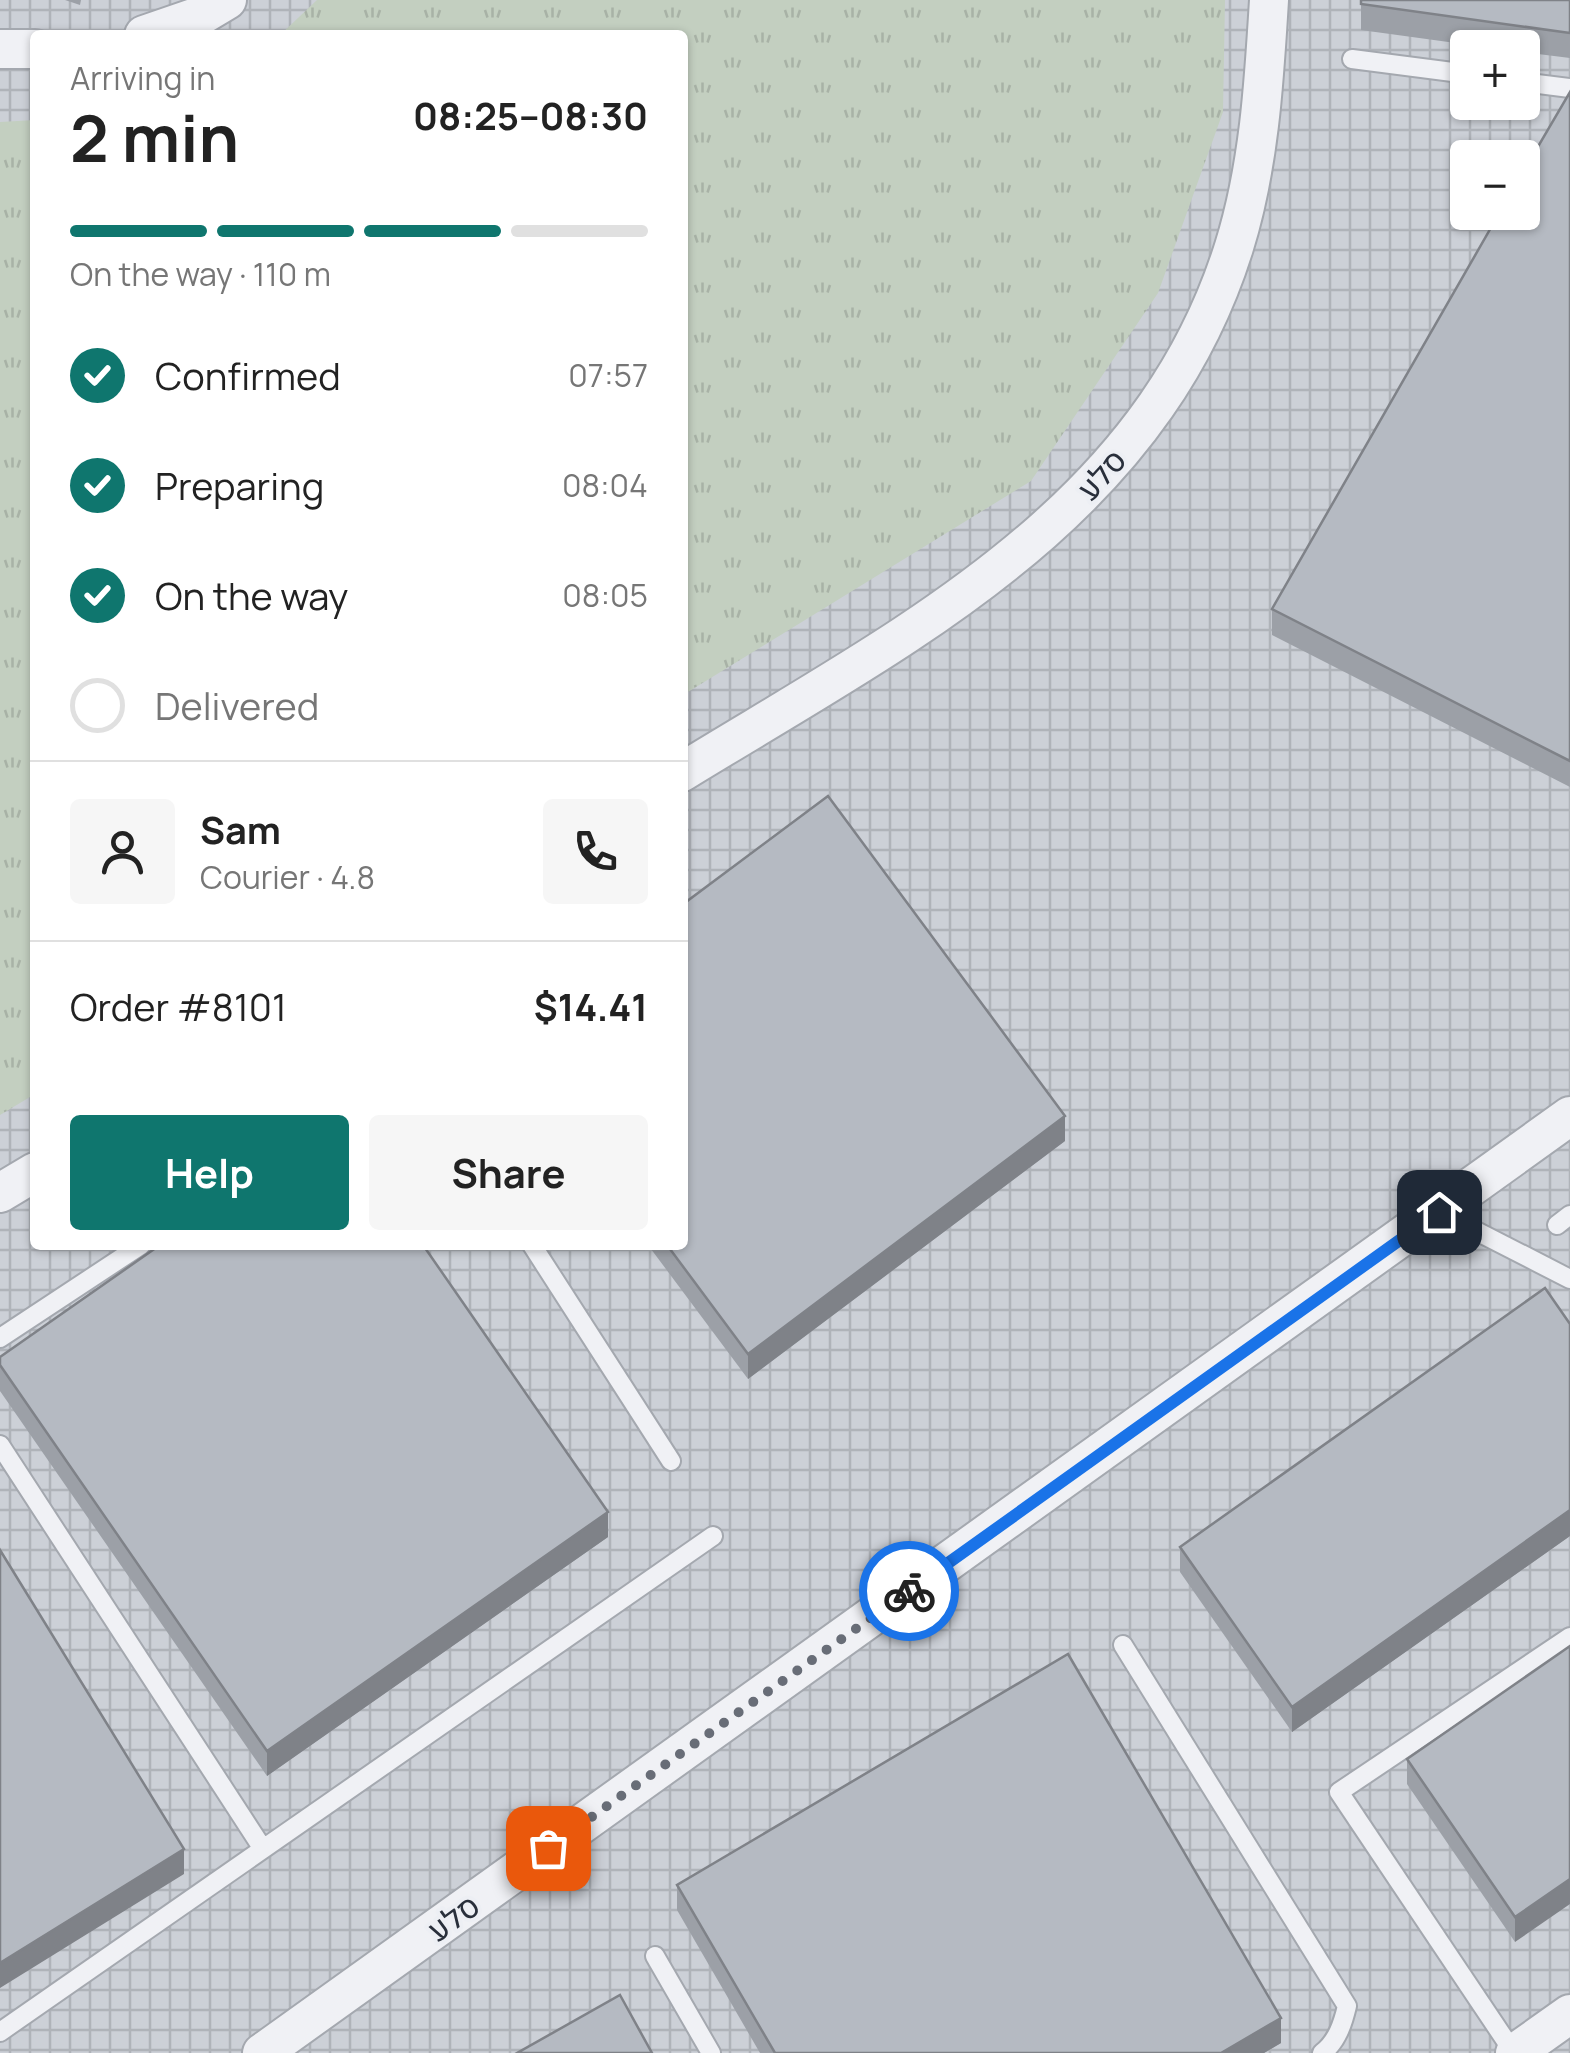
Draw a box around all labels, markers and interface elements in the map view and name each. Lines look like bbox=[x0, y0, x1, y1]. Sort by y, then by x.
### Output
map controls bbox=[1450, 30, 1540, 230]
button: + bbox=[1450, 30, 1540, 120]
text: Arriving in bbox=[70, 56, 215, 100]
text: 08:25–08:30 bbox=[413, 89, 648, 141]
text: 2 min bbox=[70, 93, 239, 182]
button: − bbox=[1450, 140, 1540, 230]
text: On the way · 110 m bbox=[70, 252, 331, 296]
icon: check bbox=[70, 348, 125, 403]
text: Confirmed bbox=[155, 349, 341, 401]
text: 07:57 bbox=[568, 353, 648, 397]
street label: סלע bbox=[1066, 439, 1136, 509]
icon: check bbox=[70, 458, 125, 513]
text: Preparing bbox=[155, 459, 324, 511]
text: 08:04 bbox=[562, 463, 648, 507]
icon: check bbox=[70, 568, 125, 623]
text: On the way bbox=[155, 569, 348, 621]
text: 08:05 bbox=[562, 573, 648, 617]
text: Delivered bbox=[155, 679, 319, 731]
button: person bbox=[70, 799, 175, 904]
button: phone bbox=[543, 799, 648, 904]
text: Sam bbox=[200, 803, 281, 855]
text: Courier · 4.8 bbox=[200, 855, 375, 899]
text: Order #8101 bbox=[70, 980, 287, 1032]
text: $14.41 bbox=[534, 980, 648, 1032]
button: Help bbox=[70, 1115, 349, 1230]
button: Share bbox=[369, 1115, 648, 1230]
pin bbox=[1397, 1170, 1482, 1255]
icon: home bbox=[1412, 1185, 1467, 1240]
courier bbox=[859, 1541, 959, 1641]
icon: bike bbox=[882, 1564, 937, 1619]
pin bbox=[506, 1806, 591, 1891]
icon: bag bbox=[521, 1821, 576, 1876]
street label: סלע bbox=[418, 1883, 488, 1951]

